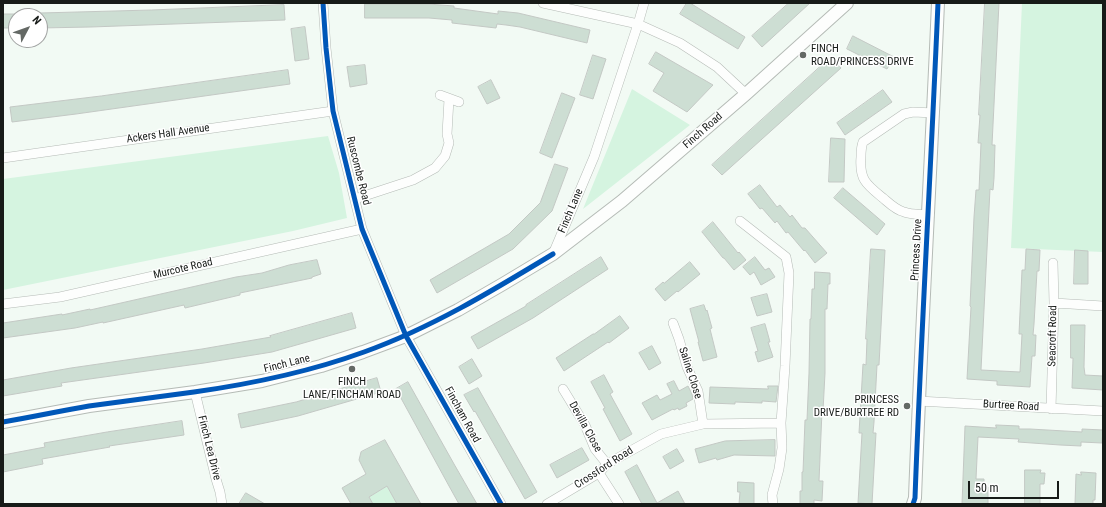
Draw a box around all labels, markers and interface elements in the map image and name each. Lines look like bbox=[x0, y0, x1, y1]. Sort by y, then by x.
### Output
north arrow bbox=[8, 8, 48, 48]
text: N bbox=[30, 14, 44, 27]
place label: FINCH ROAD/PRINCESS DRIVE bbox=[811, 42, 914, 68]
marker: FINCH ROAD/PRINCESS DRIVE bbox=[798, 50, 808, 60]
street label: Finch Road bbox=[681, 110, 725, 152]
street label: Ackers Hall Avenue bbox=[126, 122, 210, 146]
street label: Ruscombe Road bbox=[343, 135, 373, 207]
street label: Finch Lane bbox=[556, 187, 586, 235]
street label: Princess Drive bbox=[909, 219, 925, 281]
street label: Murcote Road bbox=[152, 256, 214, 282]
street label: Seacroft Road bbox=[1046, 305, 1060, 367]
street label: Saline Close bbox=[675, 346, 705, 400]
street label: Finch Lane bbox=[263, 352, 311, 376]
marker: FINCH LANE/FINCHAM ROAD bbox=[347, 364, 357, 374]
place label: FINCH LANE/FINCHAM ROAD bbox=[303, 375, 401, 401]
street label: Fincham Road bbox=[441, 385, 483, 445]
place label: PRINCESS DRIVE/BURTREE RD bbox=[814, 393, 899, 419]
street label: Burtree Road bbox=[983, 398, 1039, 414]
street label: Devilla Close bbox=[566, 399, 604, 455]
marker: PRINCESS DRIVE/BURTREE RD bbox=[902, 401, 912, 411]
street label: Finch Lea Drive bbox=[195, 414, 223, 482]
street label: Crossford Road bbox=[572, 444, 636, 492]
scale bar bbox=[970, 473, 1061, 499]
text: 50 m bbox=[975, 481, 999, 495]

